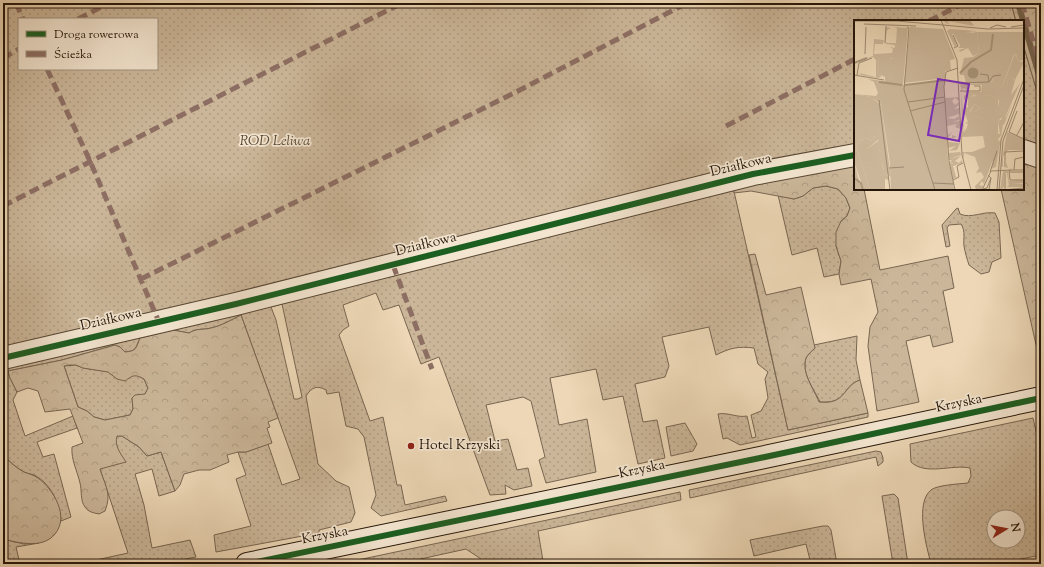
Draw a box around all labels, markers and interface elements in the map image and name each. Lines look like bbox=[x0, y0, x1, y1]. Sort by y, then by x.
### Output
legend bbox=[18, 18, 158, 70]
inset map bbox=[854, 20, 1024, 190]
text: Droga rowerowa bbox=[54, 26, 139, 44]
text: Ścieżka bbox=[54, 46, 93, 64]
park label: ROD Leliwa bbox=[240, 132, 310, 152]
street label: Działkowa bbox=[708, 149, 774, 183]
street label: Działkowa bbox=[393, 228, 459, 262]
street label: Działkowa bbox=[78, 303, 144, 337]
street label: Krzyska bbox=[934, 389, 985, 419]
place label: Hotel Krzyski bbox=[419, 436, 500, 456]
marker: Hotel Krzyski bbox=[406, 441, 416, 451]
street label: Krzyska bbox=[617, 455, 668, 485]
north arrow bbox=[986, 509, 1026, 549]
text: N bbox=[1006, 521, 1024, 533]
street label: Krzyska bbox=[300, 522, 350, 550]

